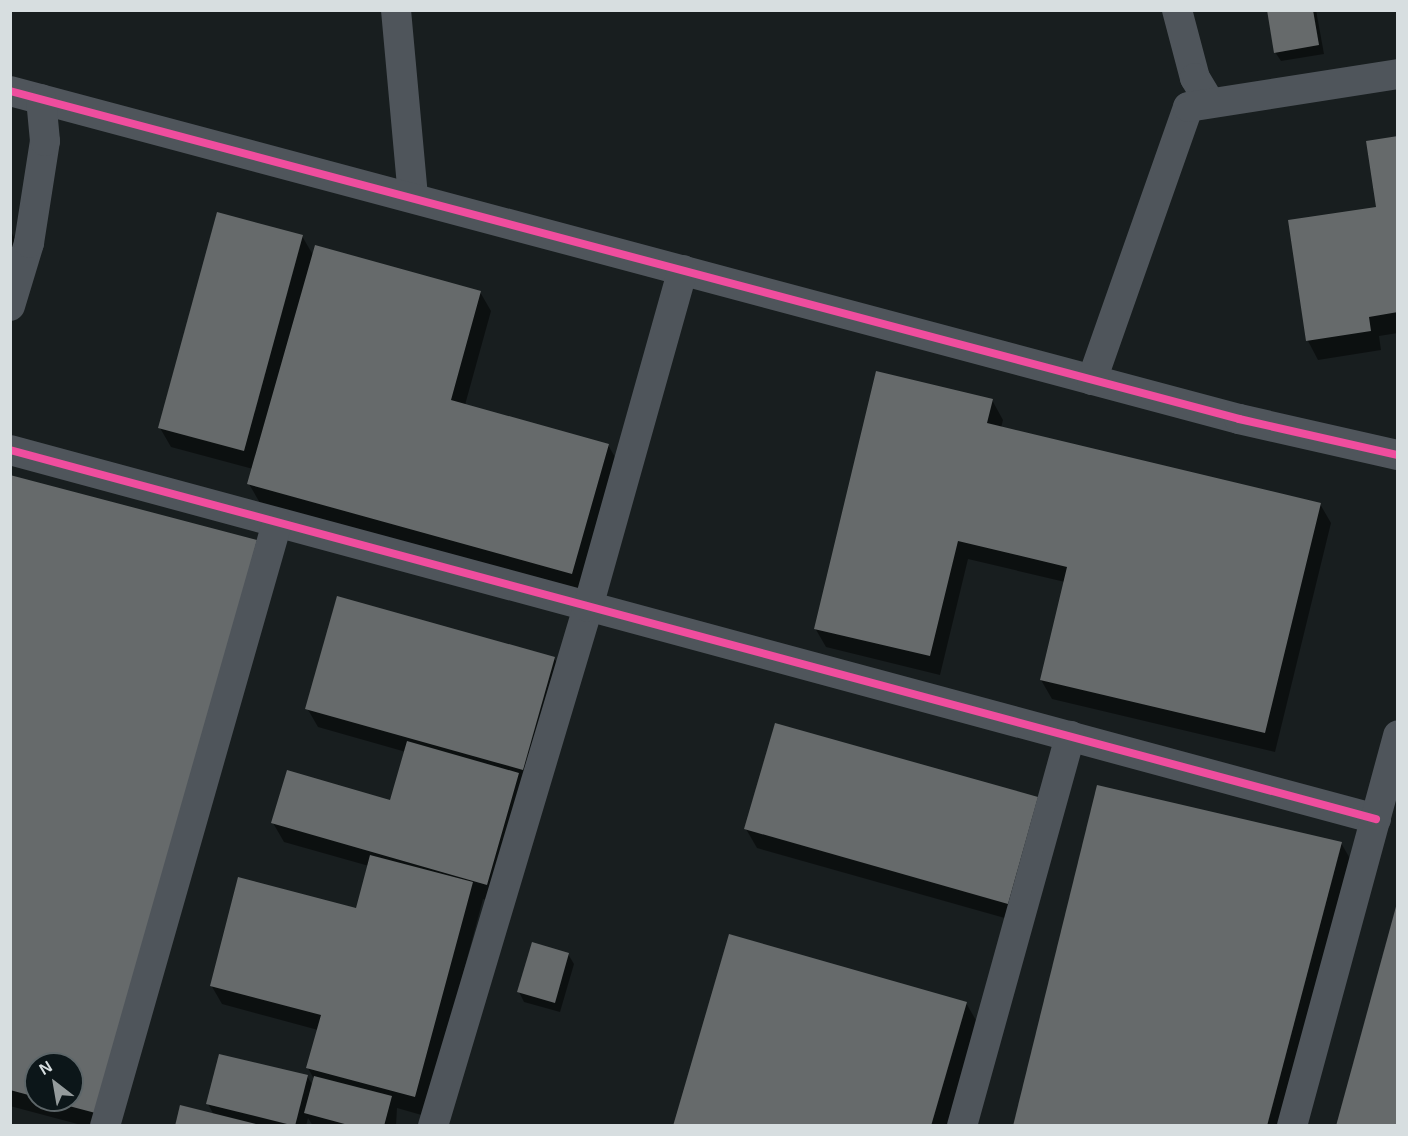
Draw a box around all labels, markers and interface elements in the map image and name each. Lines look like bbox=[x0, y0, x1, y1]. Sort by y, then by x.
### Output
north arrow bbox=[24, 1052, 84, 1112]
text: N bbox=[36, 1058, 55, 1078]

